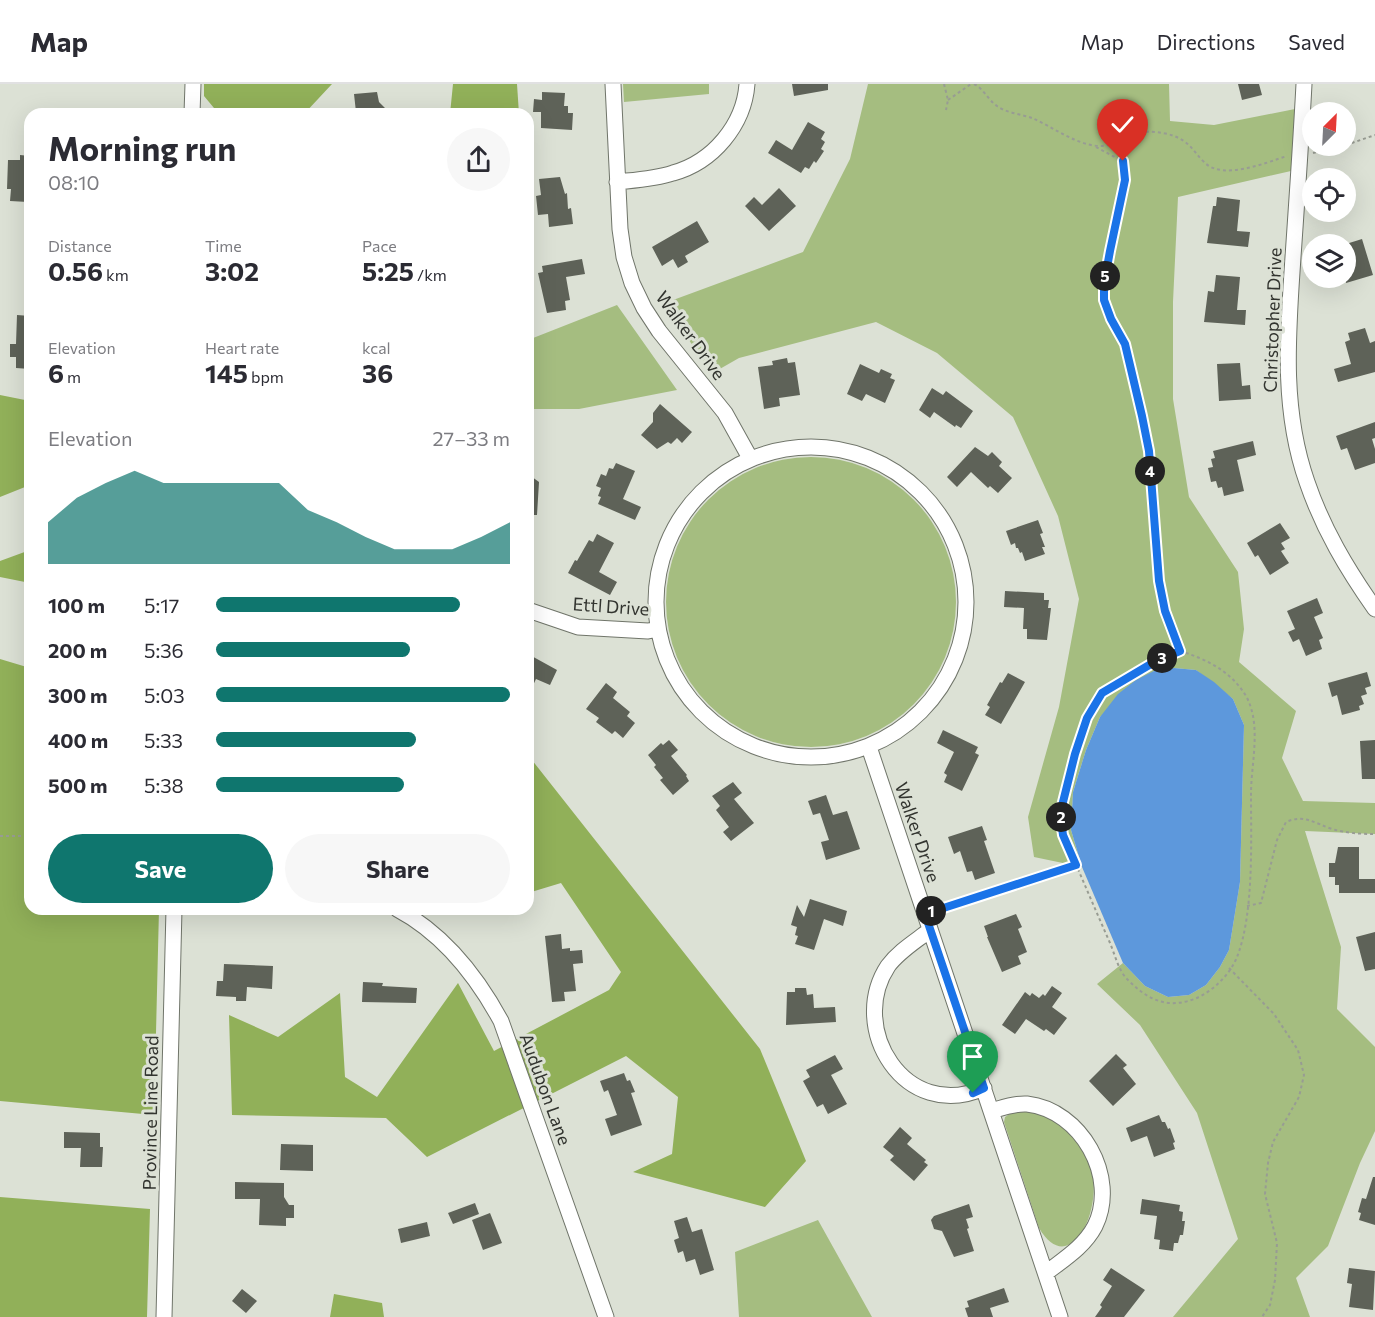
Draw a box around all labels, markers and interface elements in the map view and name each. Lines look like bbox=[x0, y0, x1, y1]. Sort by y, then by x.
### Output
text: Map bbox=[30, 24, 88, 58]
text: Map bbox=[1081, 29, 1124, 54]
text: Directions bbox=[1157, 29, 1255, 54]
text: Saved bbox=[1288, 29, 1345, 54]
pin bbox=[1097, 99, 1148, 161]
north arrow bbox=[1302, 102, 1356, 156]
map controls bbox=[1302, 102, 1356, 288]
icon: check bbox=[1106, 108, 1139, 141]
text: Morning run bbox=[48, 127, 236, 168]
button: share bbox=[447, 128, 510, 191]
button: locate bbox=[1302, 168, 1356, 222]
text: 08:10 bbox=[48, 170, 100, 194]
button: layers bbox=[1302, 234, 1356, 288]
text: Distance bbox=[48, 236, 112, 255]
text: Time bbox=[205, 236, 242, 255]
text: Pace bbox=[362, 236, 397, 255]
street label: Christopher Drive bbox=[1258, 247, 1286, 393]
text: 0.56 bbox=[48, 255, 103, 286]
text: 3:02 bbox=[205, 255, 259, 286]
text: 5:25 bbox=[362, 255, 414, 286]
pin: 5 bbox=[1090, 261, 1120, 291]
text: km bbox=[103, 265, 129, 284]
text: /km bbox=[414, 265, 447, 284]
text: 5 bbox=[1100, 266, 1110, 285]
street label: Walker Drive bbox=[651, 286, 731, 384]
text: Elevation bbox=[48, 338, 116, 357]
text: Heart rate bbox=[205, 338, 279, 357]
text: kcal bbox=[362, 338, 391, 357]
text: 6 bbox=[48, 357, 64, 388]
text: 145 bbox=[205, 357, 248, 388]
text: 36 bbox=[362, 357, 393, 388]
text: m bbox=[64, 367, 81, 386]
text: bpm bbox=[248, 367, 284, 386]
text: Elevation bbox=[48, 426, 133, 450]
text: 27–33 m bbox=[433, 426, 510, 450]
pin: 4 bbox=[1135, 456, 1165, 486]
text: 4 bbox=[1145, 461, 1155, 480]
street label: Ettl Drive bbox=[572, 592, 650, 620]
text: 100 m bbox=[48, 593, 105, 617]
text: 5:17 bbox=[144, 593, 179, 617]
text: 200 m bbox=[48, 638, 107, 662]
text: 5:36 bbox=[144, 638, 184, 662]
pin: 3 bbox=[1147, 643, 1177, 673]
text: 3 bbox=[1157, 648, 1167, 667]
text: 300 m bbox=[48, 683, 108, 707]
text: 5:03 bbox=[144, 683, 185, 707]
text: 400 m bbox=[48, 728, 108, 752]
text: 5:33 bbox=[144, 728, 183, 752]
text: 500 m bbox=[48, 773, 108, 797]
text: 5:38 bbox=[144, 773, 184, 797]
street label: Walker Drive bbox=[891, 779, 945, 885]
pin: 2 bbox=[1046, 802, 1076, 832]
text: 2 bbox=[1056, 807, 1066, 826]
button: Save bbox=[48, 834, 273, 903]
button: Share bbox=[285, 834, 510, 903]
pin: 1 bbox=[916, 896, 946, 926]
text: 1 bbox=[927, 901, 935, 920]
street label: Audubon Lane bbox=[516, 1030, 576, 1148]
pin bbox=[947, 1031, 998, 1093]
street label: Province Line Road bbox=[138, 1035, 162, 1191]
icon: arrive bbox=[956, 1040, 989, 1073]

